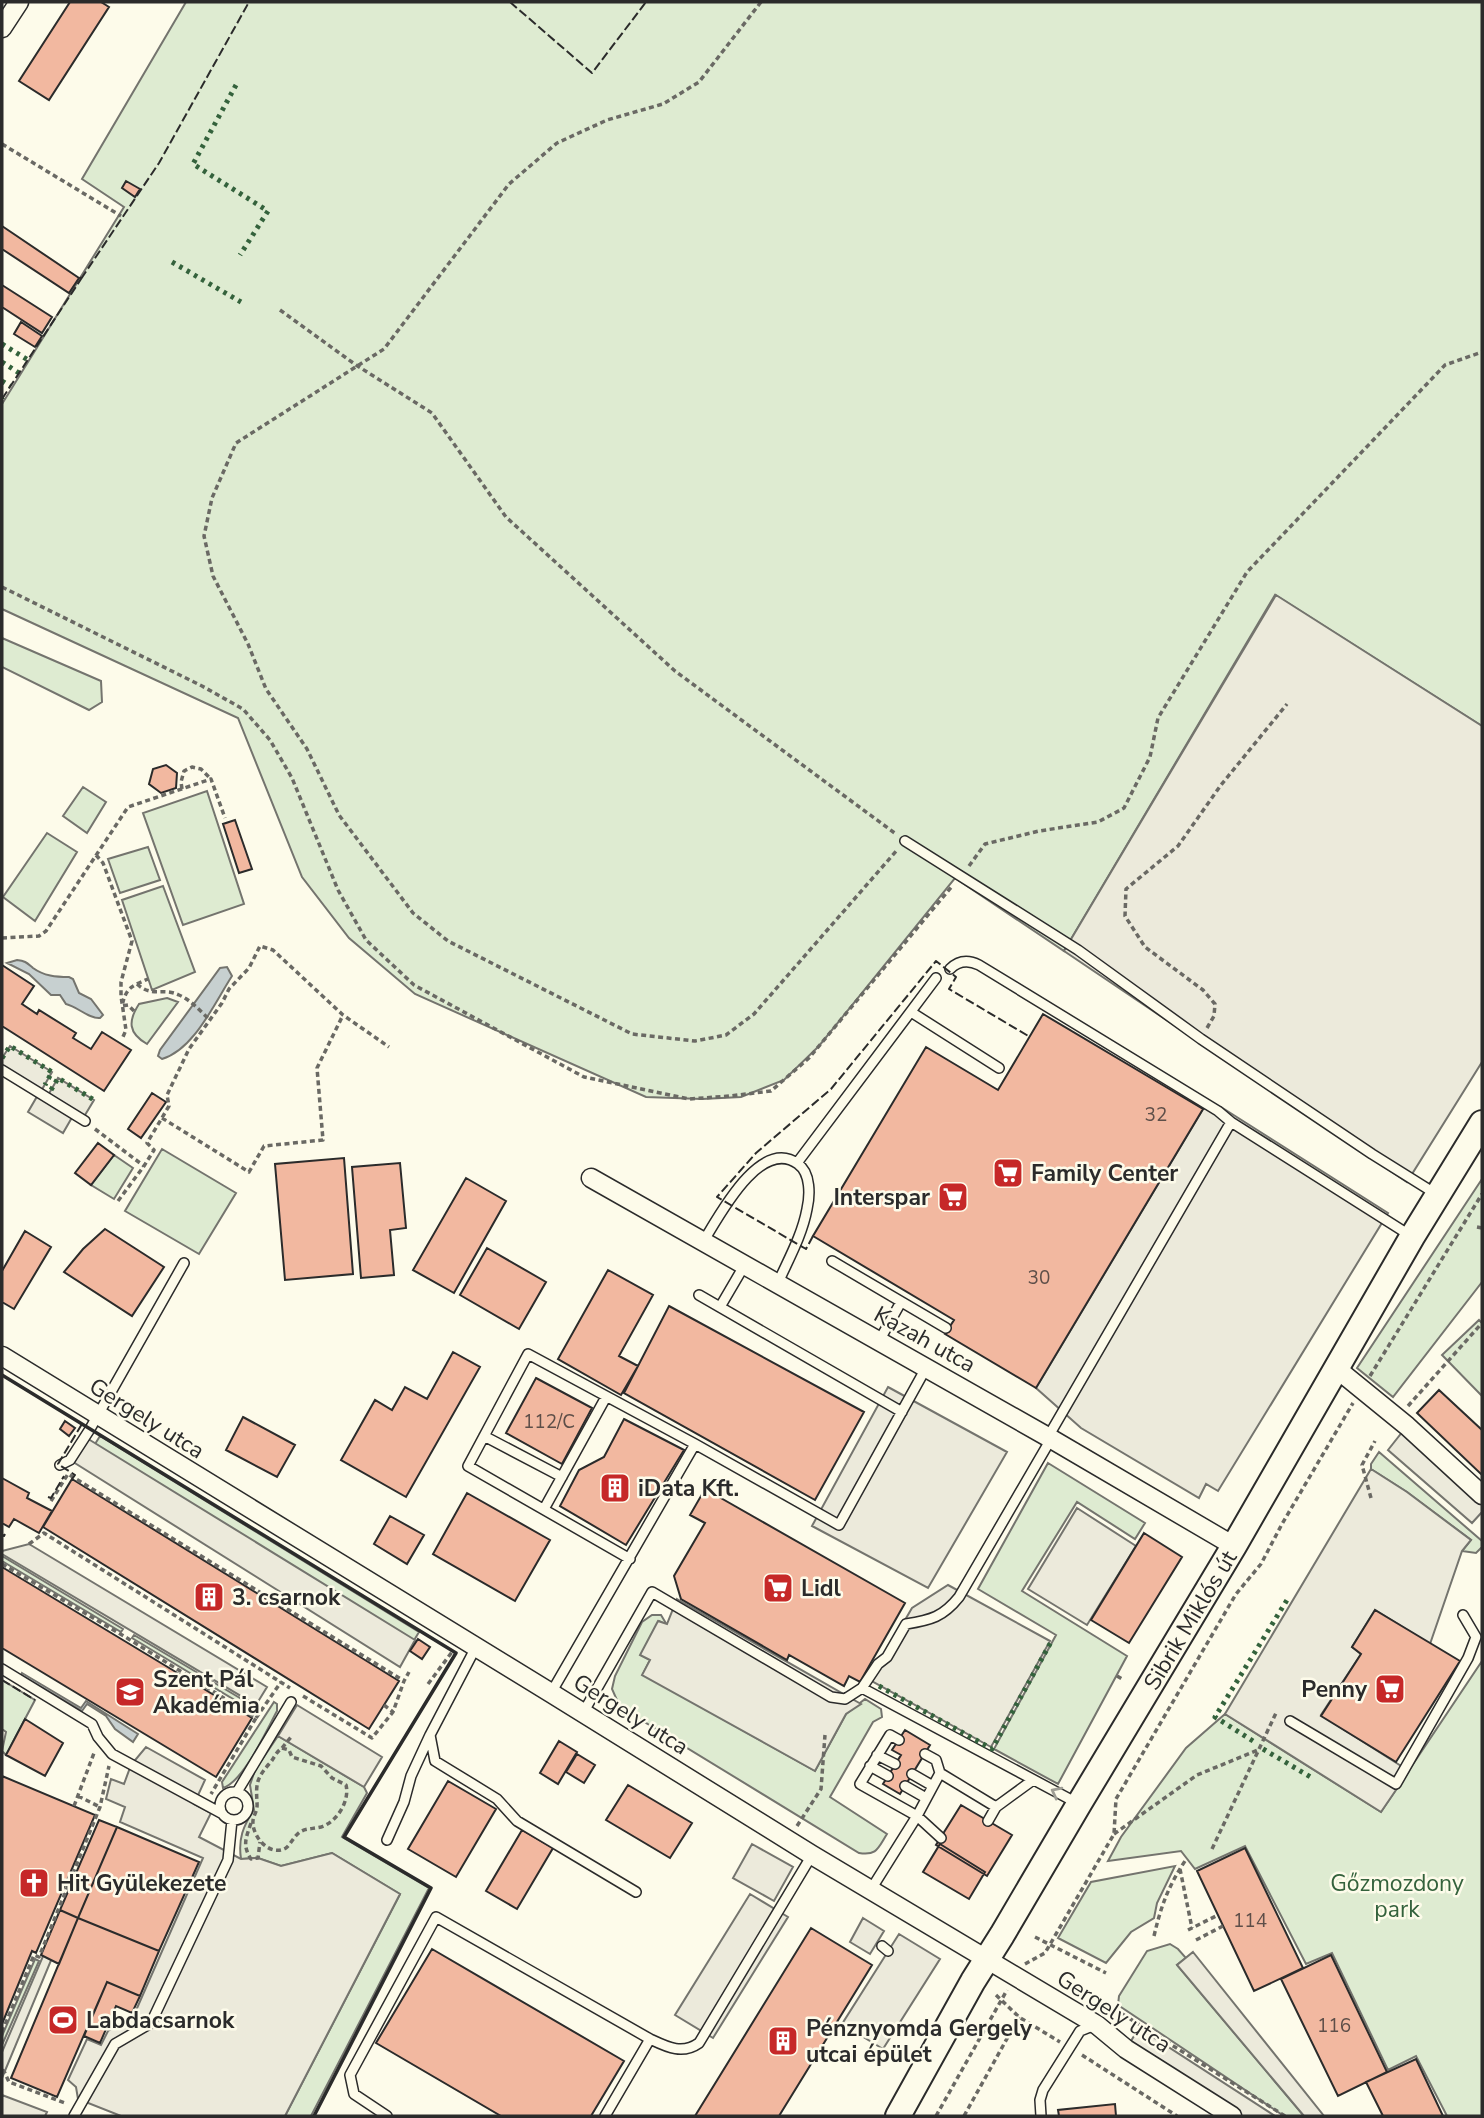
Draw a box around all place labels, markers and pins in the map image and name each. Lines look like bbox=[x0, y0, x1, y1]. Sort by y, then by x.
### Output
supermarket icon: Family Center bbox=[991, 1156, 1025, 1190]
place label: Family Center bbox=[1031, 1158, 1178, 1189]
supermarket icon: Interspar bbox=[936, 1180, 970, 1214]
place label: Interspar bbox=[833, 1182, 930, 1213]
building icon: iData Kft. bbox=[598, 1471, 632, 1505]
place label: iData Kft. bbox=[638, 1473, 739, 1504]
supermarket icon: Lidl bbox=[761, 1571, 795, 1605]
place label: Lidl bbox=[801, 1573, 842, 1604]
building icon: 3. csarnok bbox=[192, 1580, 226, 1614]
place label: 3. csarnok bbox=[232, 1582, 341, 1613]
place label: Szent Pál Akadémia bbox=[153, 1664, 260, 1721]
supermarket icon: Penny bbox=[1373, 1672, 1407, 1706]
place label: Penny bbox=[1301, 1674, 1368, 1705]
school or university icon: Szent Pál Akadémia bbox=[113, 1675, 147, 1709]
church icon: Hit Gyülekezete bbox=[17, 1866, 51, 1900]
place label: Hit Gyülekezete bbox=[57, 1868, 226, 1899]
sports icon: Labdacsarnok bbox=[46, 2003, 80, 2037]
place label: Labdacsarnok bbox=[86, 2005, 235, 2036]
place label: Pénznyomda Gergely utcai épület bbox=[806, 2013, 1033, 2070]
building icon: Pénznyomda Gergely utcai épület bbox=[766, 2024, 800, 2058]

